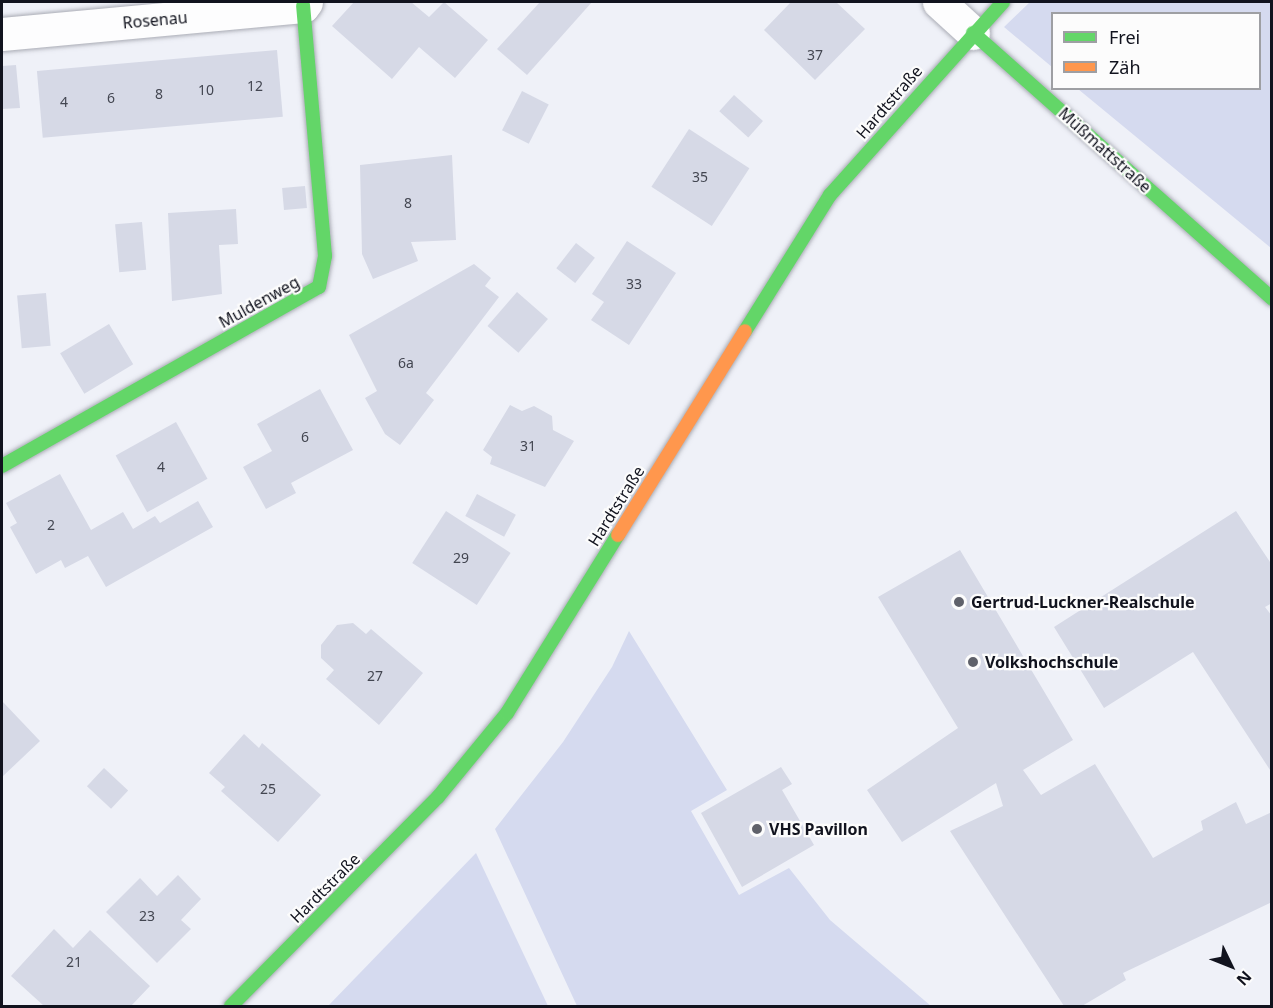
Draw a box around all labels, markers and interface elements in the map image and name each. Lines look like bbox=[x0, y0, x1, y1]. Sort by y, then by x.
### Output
street label: Rosenau bbox=[122, 8, 188, 32]
legend bbox=[1051, 12, 1261, 90]
text: Frei bbox=[1109, 25, 1140, 49]
house number: 37 bbox=[807, 47, 823, 63]
text: Zäh bbox=[1109, 55, 1141, 79]
street label: Hardtstraße bbox=[852, 62, 926, 142]
house number: 12 bbox=[247, 78, 263, 94]
house number: 10 bbox=[198, 82, 214, 98]
house number: 8 bbox=[155, 86, 163, 102]
house number: 6 bbox=[107, 90, 115, 106]
house number: 4 bbox=[60, 94, 68, 110]
street label: Müßmattstraße bbox=[1055, 103, 1155, 197]
house number: 35 bbox=[692, 169, 708, 185]
house number: 8 bbox=[404, 195, 412, 211]
street label: Muldenweg bbox=[216, 272, 302, 332]
house number: 33 bbox=[626, 276, 642, 292]
house number: 6a bbox=[398, 355, 414, 371]
house number: 6 bbox=[301, 429, 309, 445]
house number: 31 bbox=[520, 438, 536, 454]
house number: 4 bbox=[157, 459, 165, 475]
street label: Hardtstraße bbox=[584, 463, 648, 549]
house number: 2 bbox=[47, 517, 55, 533]
house number: 29 bbox=[453, 550, 469, 566]
place label: Gertrud-Luckner-Realschule bbox=[971, 592, 1195, 612]
marker: Gertrud-Luckner-Realschule bbox=[952, 595, 966, 609]
place label: Volkshochschule bbox=[985, 652, 1118, 672]
marker: Volkshochschule bbox=[966, 655, 980, 669]
house number: 27 bbox=[367, 668, 383, 684]
house number: 25 bbox=[260, 781, 276, 797]
place label: VHS Pavillon bbox=[769, 819, 868, 839]
marker: VHS Pavillon bbox=[750, 822, 764, 836]
street label: Hardtstraße bbox=[286, 849, 364, 927]
house number: 23 bbox=[139, 908, 155, 924]
north arrow bbox=[1201, 936, 1261, 996]
house number: 21 bbox=[66, 954, 82, 970]
text: N bbox=[1232, 966, 1257, 991]

